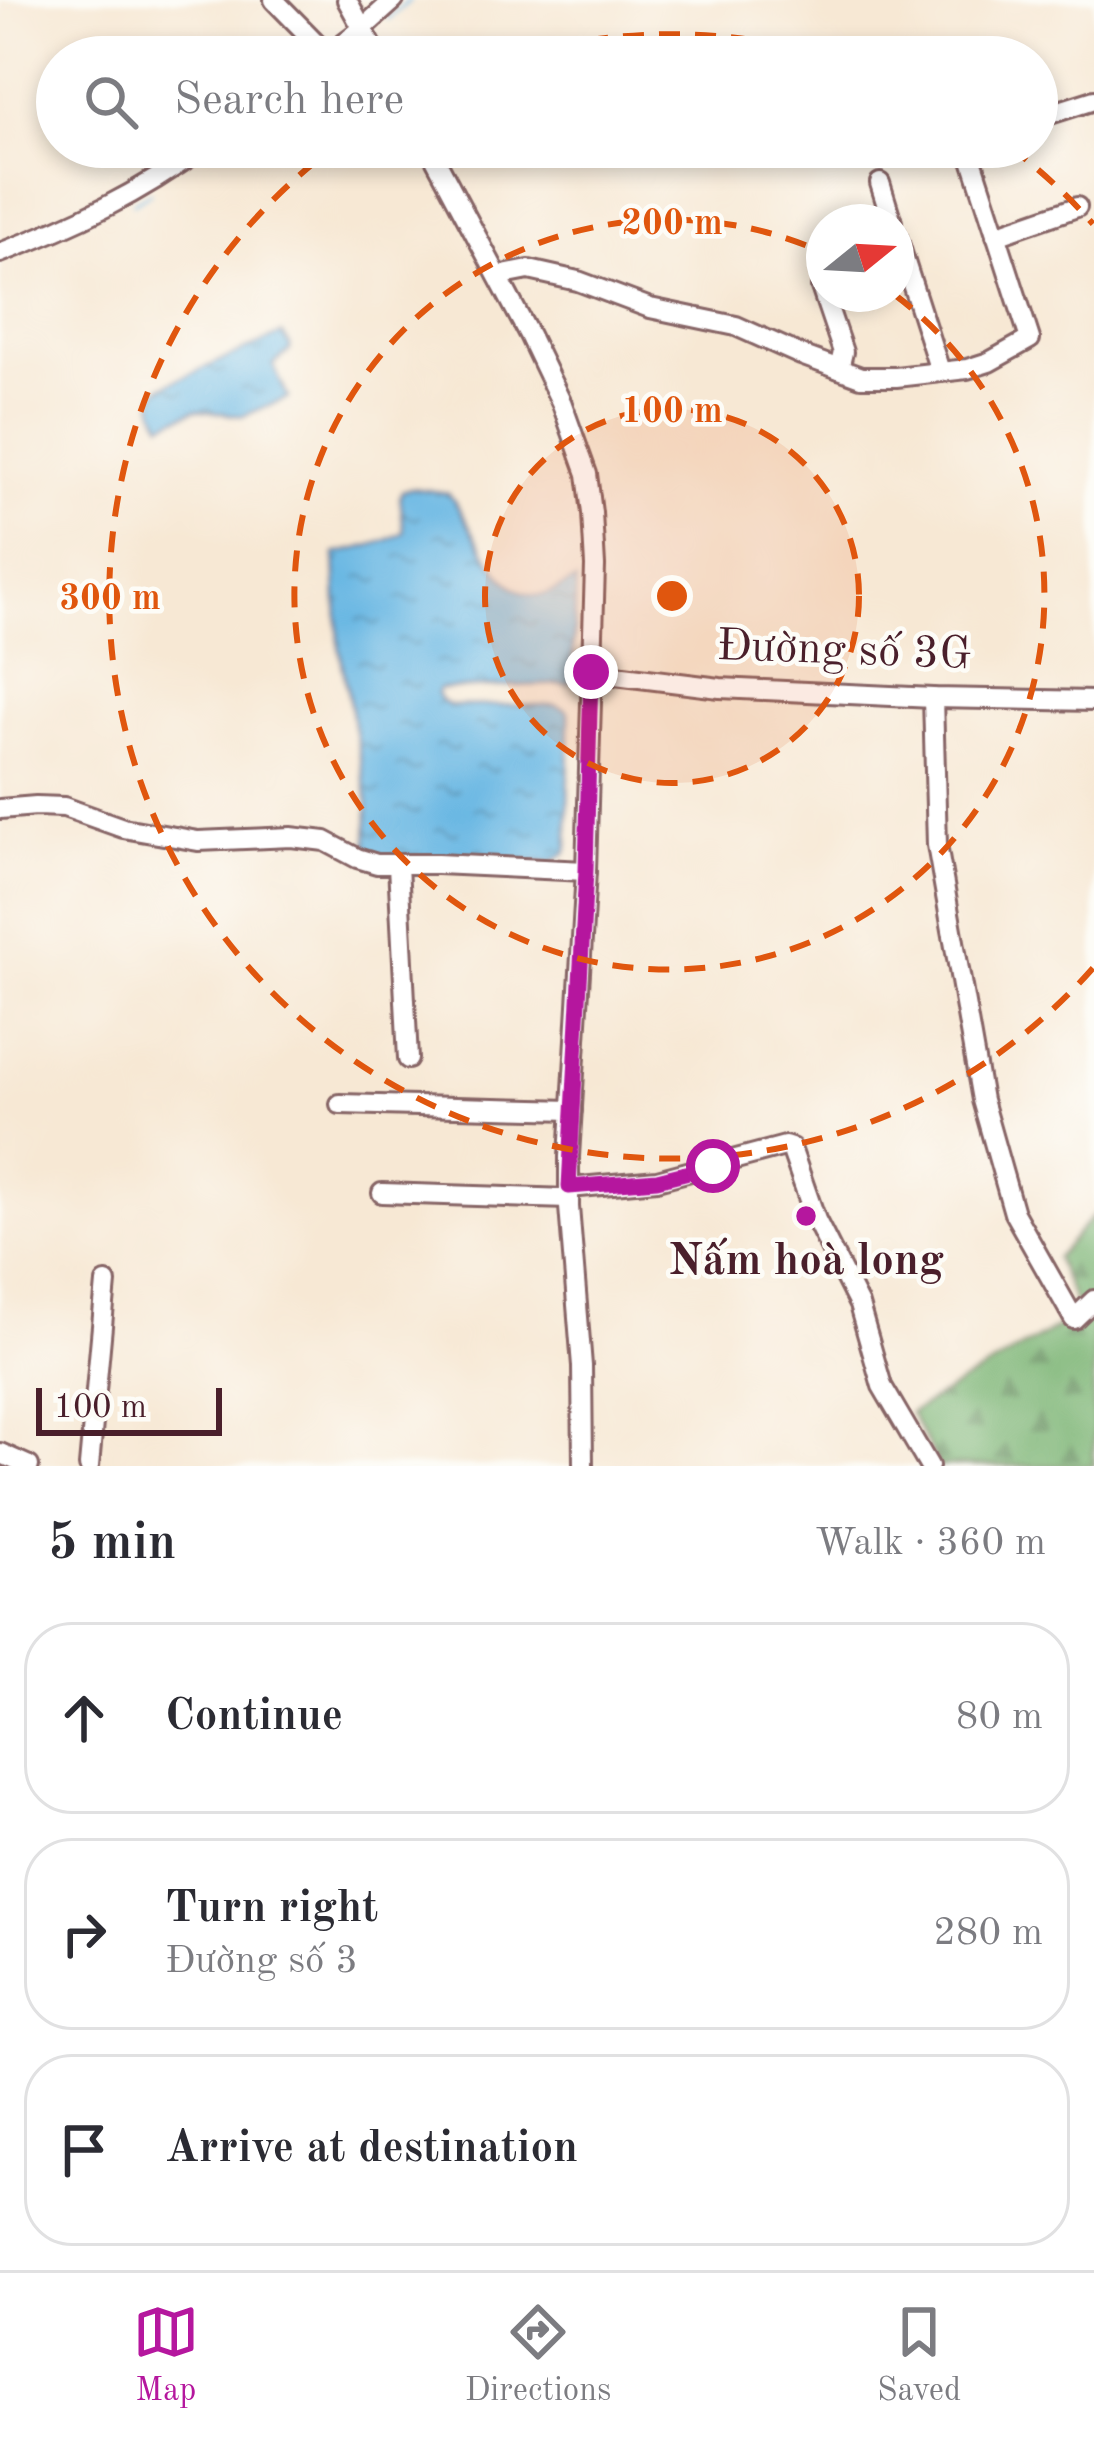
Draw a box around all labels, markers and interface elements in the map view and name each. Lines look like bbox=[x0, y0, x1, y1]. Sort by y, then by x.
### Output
search box bbox=[36, 36, 1058, 168]
icon: search bbox=[78, 69, 144, 135]
text: Search here bbox=[174, 79, 404, 124]
north arrow bbox=[806, 204, 914, 312]
text: 200 m bbox=[621, 207, 723, 243]
text: 100 m bbox=[621, 395, 723, 431]
centre of rings bbox=[651, 575, 693, 617]
text: 300 m bbox=[59, 582, 161, 618]
street label: Đường số 3G bbox=[716, 624, 972, 679]
route end bbox=[564, 645, 618, 699]
route start bbox=[686, 1139, 740, 1193]
marker: Nấm hoà long bbox=[793, 1203, 819, 1229]
place label: Nấm hoà long bbox=[668, 1237, 944, 1285]
scale bar bbox=[36, 1382, 222, 1435]
text: 100 m bbox=[54, 1392, 147, 1425]
text: 5 min bbox=[48, 1519, 176, 1570]
text: Walk · 360 m bbox=[815, 1524, 1046, 1563]
icon: ahead bbox=[51, 1685, 117, 1751]
text: Continue bbox=[165, 1695, 343, 1740]
text: 80 m bbox=[956, 1698, 1043, 1737]
text: Turn right bbox=[165, 1887, 378, 1932]
icon: right bbox=[51, 1901, 117, 1967]
text: 280 m bbox=[933, 1914, 1043, 1953]
text: Đường số 3 bbox=[165, 1942, 358, 1981]
icon: arrive bbox=[51, 2117, 117, 2183]
text: Arrive at destination bbox=[165, 2127, 578, 2172]
tab: Map bbox=[133, 2299, 199, 2412]
tab: Directions bbox=[465, 2299, 611, 2412]
tab: Saved bbox=[877, 2299, 961, 2412]

